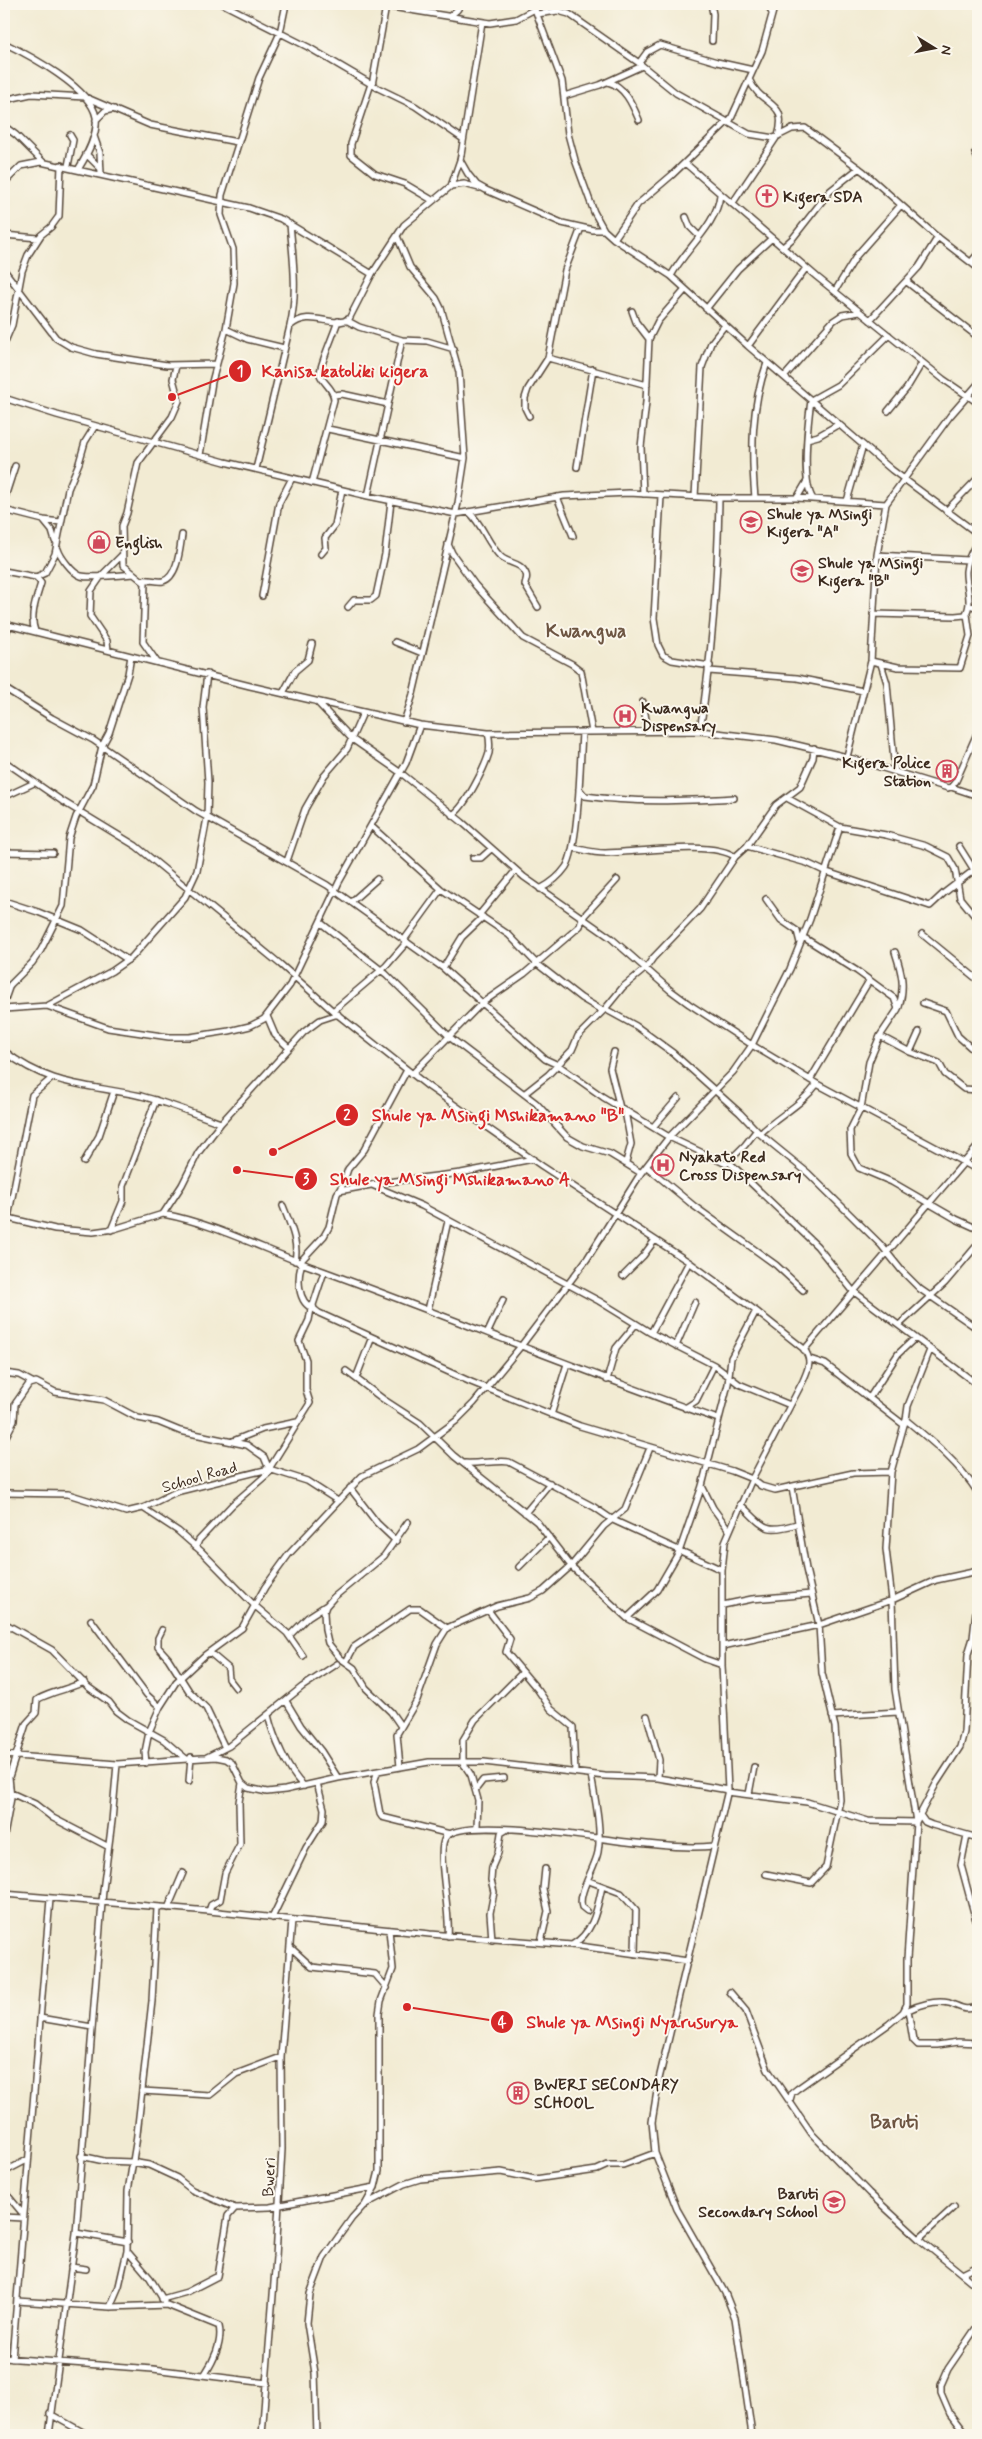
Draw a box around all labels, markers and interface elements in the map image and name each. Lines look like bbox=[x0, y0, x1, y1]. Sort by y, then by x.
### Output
north arrow bbox=[910, 22, 960, 72]
text: N bbox=[936, 44, 955, 56]
church icon: Kigera SDA bbox=[755, 184, 779, 208]
place label: Kigera SDA bbox=[783, 187, 863, 210]
callout: Kanisa katoliki kigera bbox=[227, 355, 438, 388]
text: Kanisa katoliki kigera bbox=[262, 360, 428, 386]
text: 1 bbox=[237, 362, 243, 382]
place label: Shule ya Msingi Kigera "A" bbox=[767, 504, 872, 545]
school or university icon: Shule ya Msingi Kigera "A" bbox=[739, 510, 763, 534]
shop icon: English bbox=[87, 530, 111, 554]
place label: English bbox=[115, 533, 163, 556]
place label: Shule ya Msingi Kigera "B" bbox=[818, 553, 923, 594]
school or university icon: Shule ya Msingi Kigera "B" bbox=[790, 559, 814, 583]
district label: Kwangwa bbox=[546, 619, 626, 645]
place label: Kwangwa Dispensary bbox=[641, 698, 717, 737]
hospital icon: Kwangwa Dispensary bbox=[613, 704, 637, 728]
place label: Kigera Police Station bbox=[842, 753, 931, 792]
building icon: Kigera Police Station bbox=[935, 759, 959, 783]
callout: Shule ya Msingi Mshikamano "B" bbox=[335, 1098, 636, 1131]
text: Shule ya Msingi Mshikamano "B" bbox=[372, 1104, 624, 1130]
text: 2 bbox=[343, 1106, 351, 1126]
place label: Nyakato Red Cross Dispensary bbox=[679, 1147, 801, 1186]
hospital icon: Nyakato Red Cross Dispensary bbox=[651, 1153, 675, 1177]
callout: Shule ya Msingi Mshikamano A bbox=[293, 1162, 583, 1195]
text: Shule ya Msingi Mshikamano A bbox=[330, 1168, 570, 1194]
text: 3 bbox=[303, 1170, 310, 1190]
street label: School Road bbox=[159, 1457, 240, 1498]
callout: Shule ya Msingi Nyarusurya bbox=[490, 2005, 749, 2038]
text: Shule ya Msingi Nyarusurya bbox=[526, 2011, 739, 2037]
text: 4 bbox=[498, 2013, 507, 2033]
place label: BWERI SECONDARY SCHOOL bbox=[534, 2075, 679, 2114]
building icon: BWERI SECONDARY SCHOOL bbox=[506, 2081, 530, 2105]
district label: Baruti bbox=[870, 2110, 918, 2135]
street label: Bweri bbox=[258, 2157, 281, 2197]
place label: Baruti Secondary School bbox=[698, 2184, 819, 2223]
school or university icon: Baruti Secondary School bbox=[822, 2190, 846, 2214]

